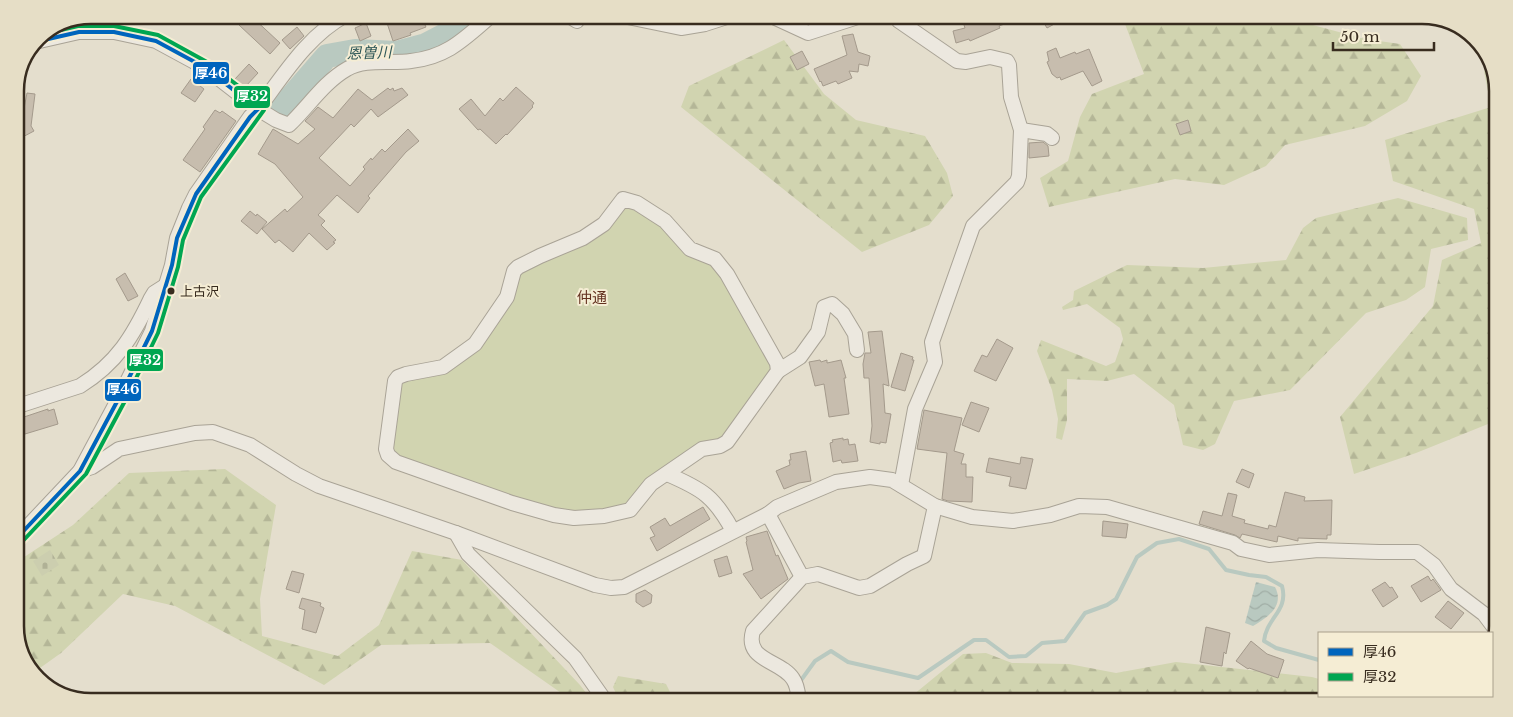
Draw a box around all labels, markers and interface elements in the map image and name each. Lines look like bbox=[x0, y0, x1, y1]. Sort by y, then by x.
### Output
scale bar bbox=[1333, 20, 1434, 52]
text: 50 m bbox=[1340, 27, 1380, 46]
water label: 恩曽川 bbox=[346, 42, 394, 63]
line badge: 厚46 bbox=[192, 61, 230, 85]
text: 厚46 bbox=[195, 64, 227, 82]
line badge: 厚32 bbox=[233, 85, 271, 109]
text: 厚32 bbox=[236, 87, 268, 105]
place label: 上古沢 bbox=[180, 283, 219, 300]
marker: 上古沢 bbox=[166, 286, 176, 296]
district label: 仲通 bbox=[577, 288, 607, 307]
line badge: 厚32 bbox=[126, 348, 164, 372]
text: 厚32 bbox=[129, 351, 161, 369]
line badge: 厚46 bbox=[104, 378, 142, 402]
text: 厚46 bbox=[107, 380, 139, 398]
legend bbox=[1318, 632, 1493, 697]
text: 厚46 bbox=[1363, 642, 1396, 661]
text: 厚32 bbox=[1363, 667, 1396, 686]

